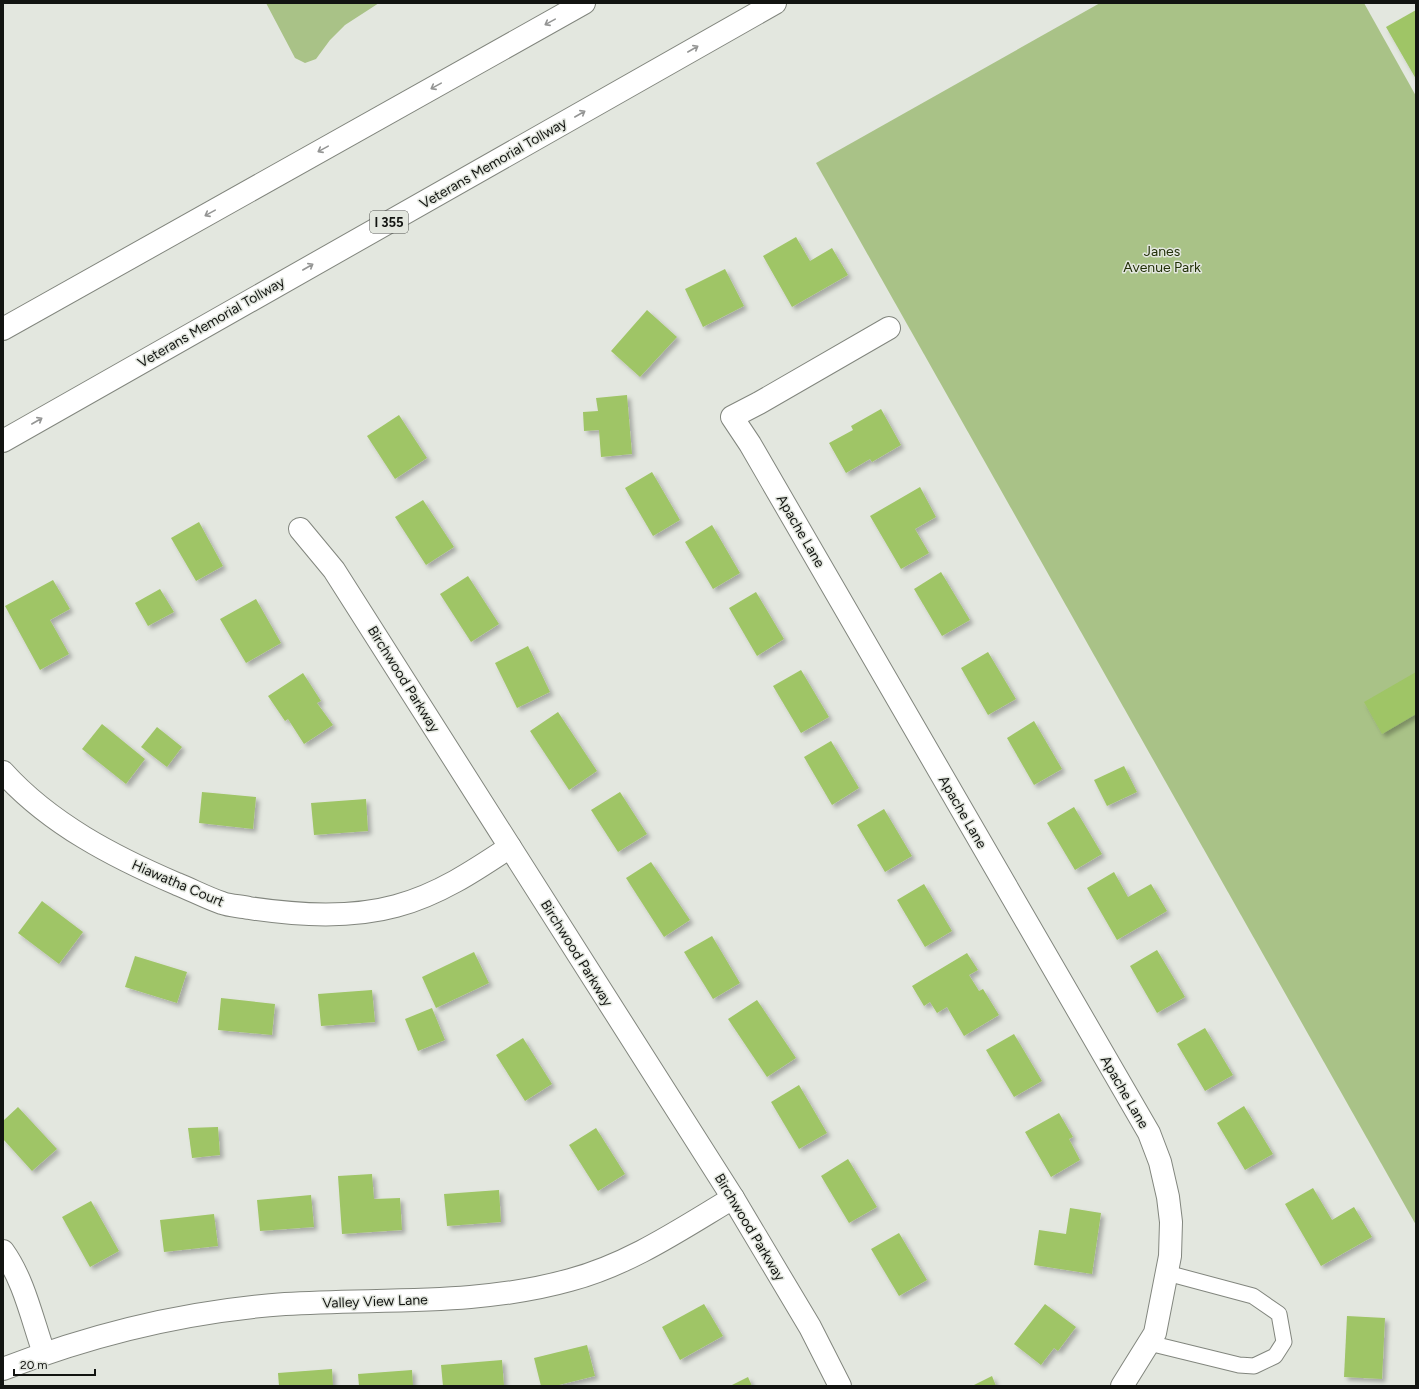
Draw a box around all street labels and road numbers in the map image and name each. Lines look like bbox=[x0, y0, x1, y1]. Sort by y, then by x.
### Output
street label: Veterans Memorial Tollway bbox=[417, 114, 570, 213]
road number: I 355 bbox=[370, 211, 408, 233]
street label: Veterans Memorial Tollway bbox=[135, 273, 288, 372]
street label: Apache Lane bbox=[773, 492, 828, 571]
street label: Birchwood Parkway bbox=[364, 623, 444, 736]
street label: Apache Lane bbox=[935, 773, 990, 852]
street label: Hiawatha Court bbox=[129, 856, 226, 911]
street label: Birchwood Parkway bbox=[537, 897, 617, 1010]
street label: Apache Lane bbox=[1097, 1053, 1152, 1132]
street label: Birchwood Parkway bbox=[711, 1170, 789, 1285]
street label: Valley View Lane bbox=[322, 1291, 428, 1312]

